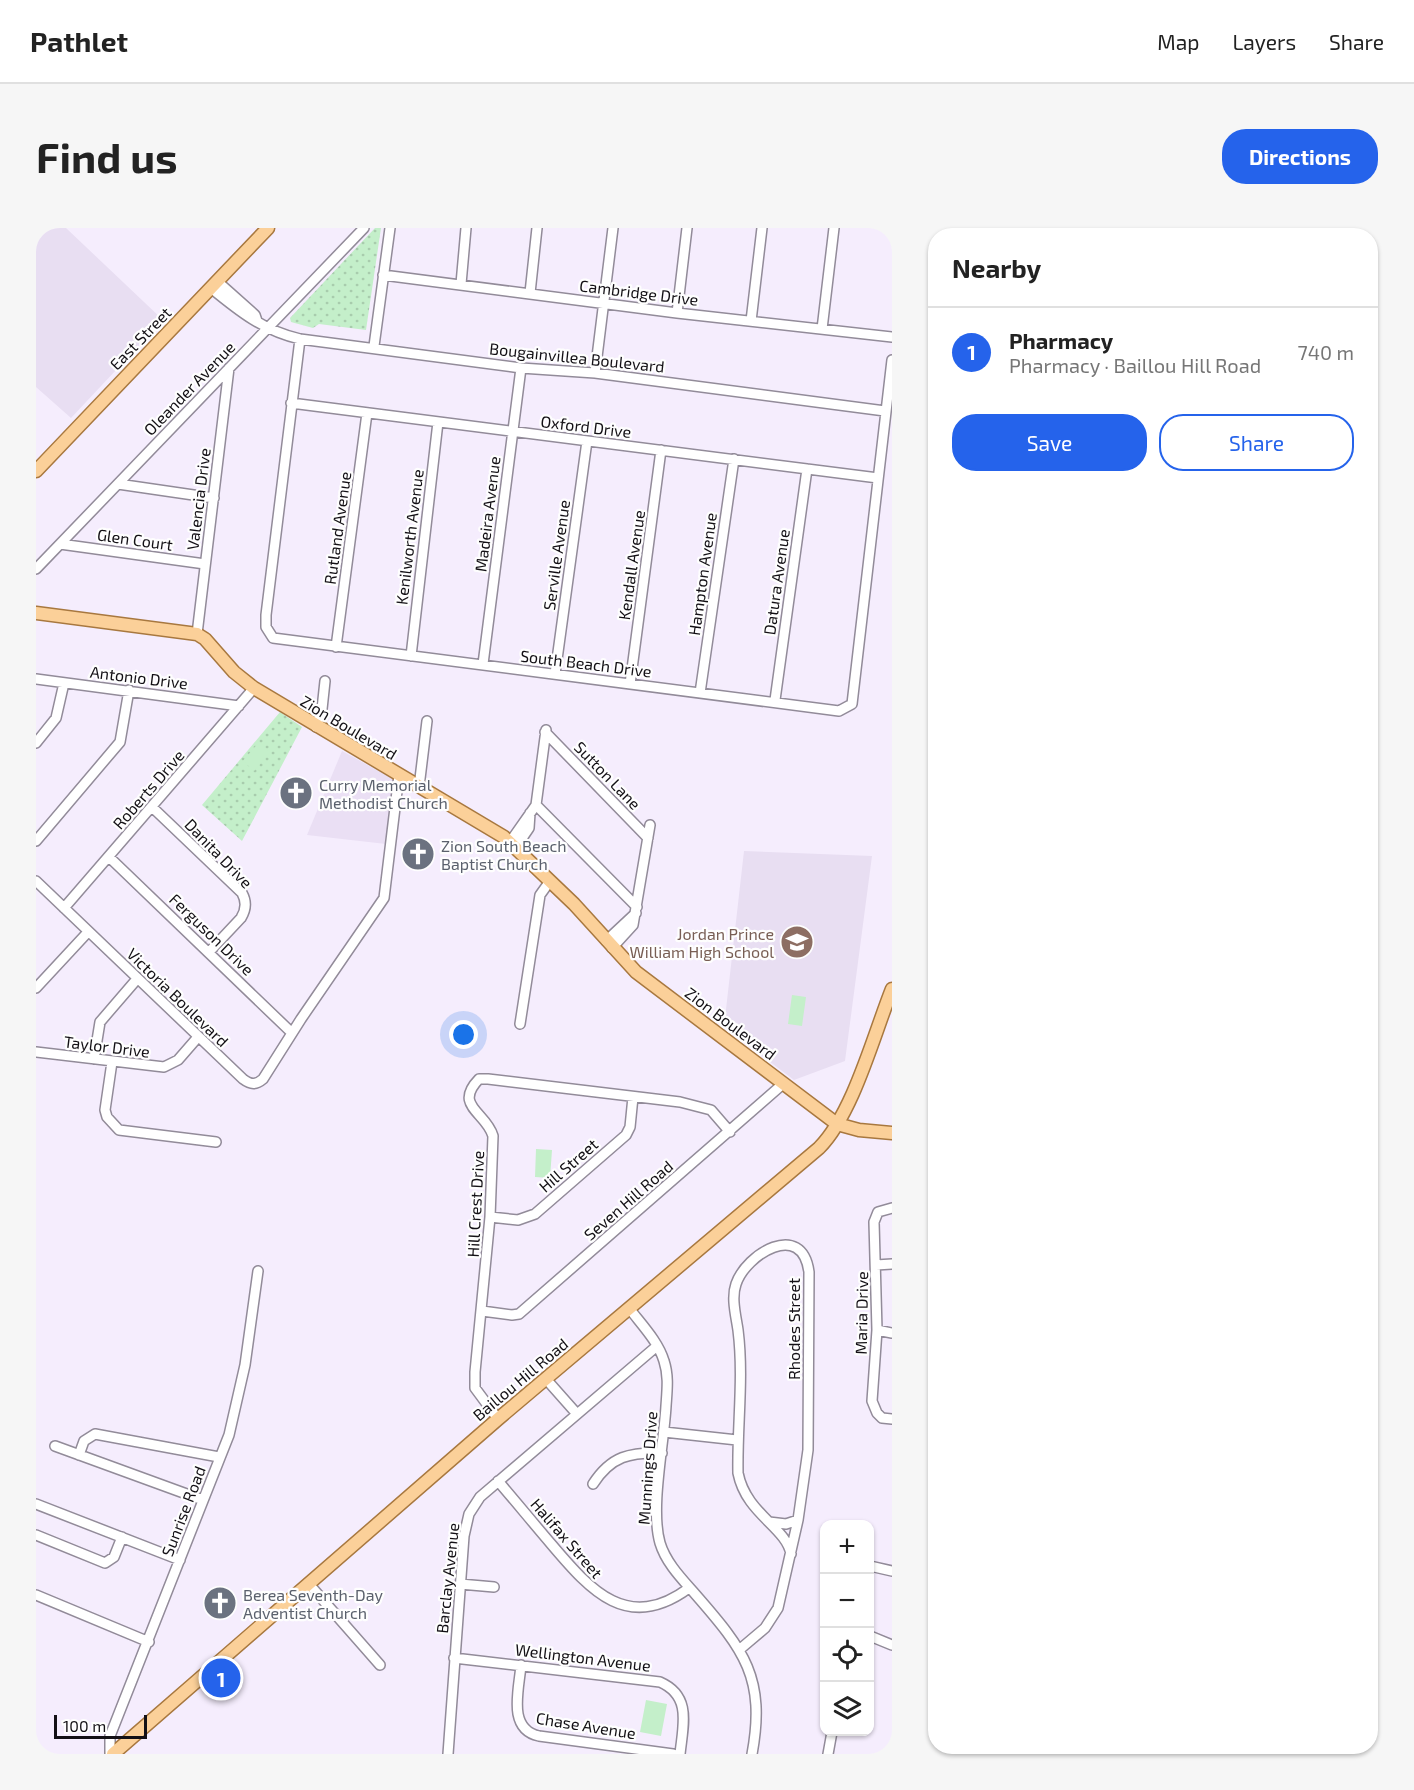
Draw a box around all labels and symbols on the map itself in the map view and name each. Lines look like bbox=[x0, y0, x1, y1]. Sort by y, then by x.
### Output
street label: Cambridge Drive bbox=[578, 275, 700, 309]
street label: East Street bbox=[105, 303, 175, 373]
street label: Oleander Avenue bbox=[140, 337, 238, 439]
street label: Bougainvillea Boulevard bbox=[489, 338, 665, 376]
street label: Oxford Drive bbox=[540, 411, 632, 441]
street label: Valencia Drive bbox=[182, 447, 214, 551]
street label: Madeira Avenue bbox=[470, 455, 504, 573]
street label: Kenilworth Avenue bbox=[391, 468, 427, 606]
street label: Rutland Avenue bbox=[320, 470, 354, 586]
street label: Serville Avenue bbox=[539, 499, 573, 611]
street label: Kendall Avenue bbox=[614, 509, 648, 621]
street label: Hampton Avenue bbox=[684, 511, 720, 637]
street label: Glen Court bbox=[96, 524, 174, 554]
street label: Datura Avenue bbox=[759, 528, 793, 636]
street label: South Beach Drive bbox=[519, 646, 653, 680]
street label: Antonio Drive bbox=[89, 662, 189, 692]
street label: Zion Boulevard bbox=[297, 691, 401, 763]
street label: Sutton Lane bbox=[571, 737, 645, 813]
street label: Roberts Drive bbox=[108, 745, 188, 833]
church icon: Curry Memorial Methodist Church bbox=[278, 775, 314, 811]
place label: Curry Memorial Methodist Church bbox=[319, 775, 448, 812]
street label: Danita Drive bbox=[181, 814, 257, 892]
church icon: Zion South Beach Baptist Church bbox=[400, 836, 436, 872]
place label: Zion South Beach Baptist Church bbox=[441, 836, 567, 873]
street label: Ferguson Drive bbox=[166, 889, 258, 979]
place label: Jordan Prince William High School bbox=[630, 924, 774, 961]
school or university icon: Jordan Prince William High School bbox=[779, 924, 815, 960]
street label: Victoria Boulevard bbox=[123, 944, 233, 1050]
street label: Zion Boulevard bbox=[682, 983, 780, 1063]
your location bbox=[449, 1020, 478, 1049]
street label: Taylor Drive bbox=[63, 1031, 151, 1061]
street label: Hill Street bbox=[535, 1134, 601, 1196]
street label: Hill Crest Drive bbox=[463, 1150, 487, 1258]
street label: Seven Hill Road bbox=[580, 1156, 676, 1244]
street label: Maria Drive bbox=[851, 1271, 871, 1355]
street label: Rhodes Street bbox=[784, 1278, 803, 1380]
street label: Baillou Hill Road bbox=[469, 1334, 571, 1424]
street label: Munnings Drive bbox=[634, 1411, 660, 1525]
street label: Sunrise Road bbox=[157, 1463, 209, 1559]
street label: Halifax Street bbox=[527, 1494, 607, 1582]
street label: Barclay Avenue bbox=[432, 1522, 462, 1634]
church icon: Berea Seventh-Day Adventist Church bbox=[202, 1585, 238, 1621]
place label: Berea Seventh-Day Adventist Church bbox=[243, 1585, 383, 1622]
street label: Wellington Avenue bbox=[514, 1639, 652, 1675]
pin: 1 bbox=[202, 1656, 240, 1700]
street label: Chase Avenue bbox=[535, 1708, 637, 1742]
scale bar bbox=[54, 1712, 147, 1740]

